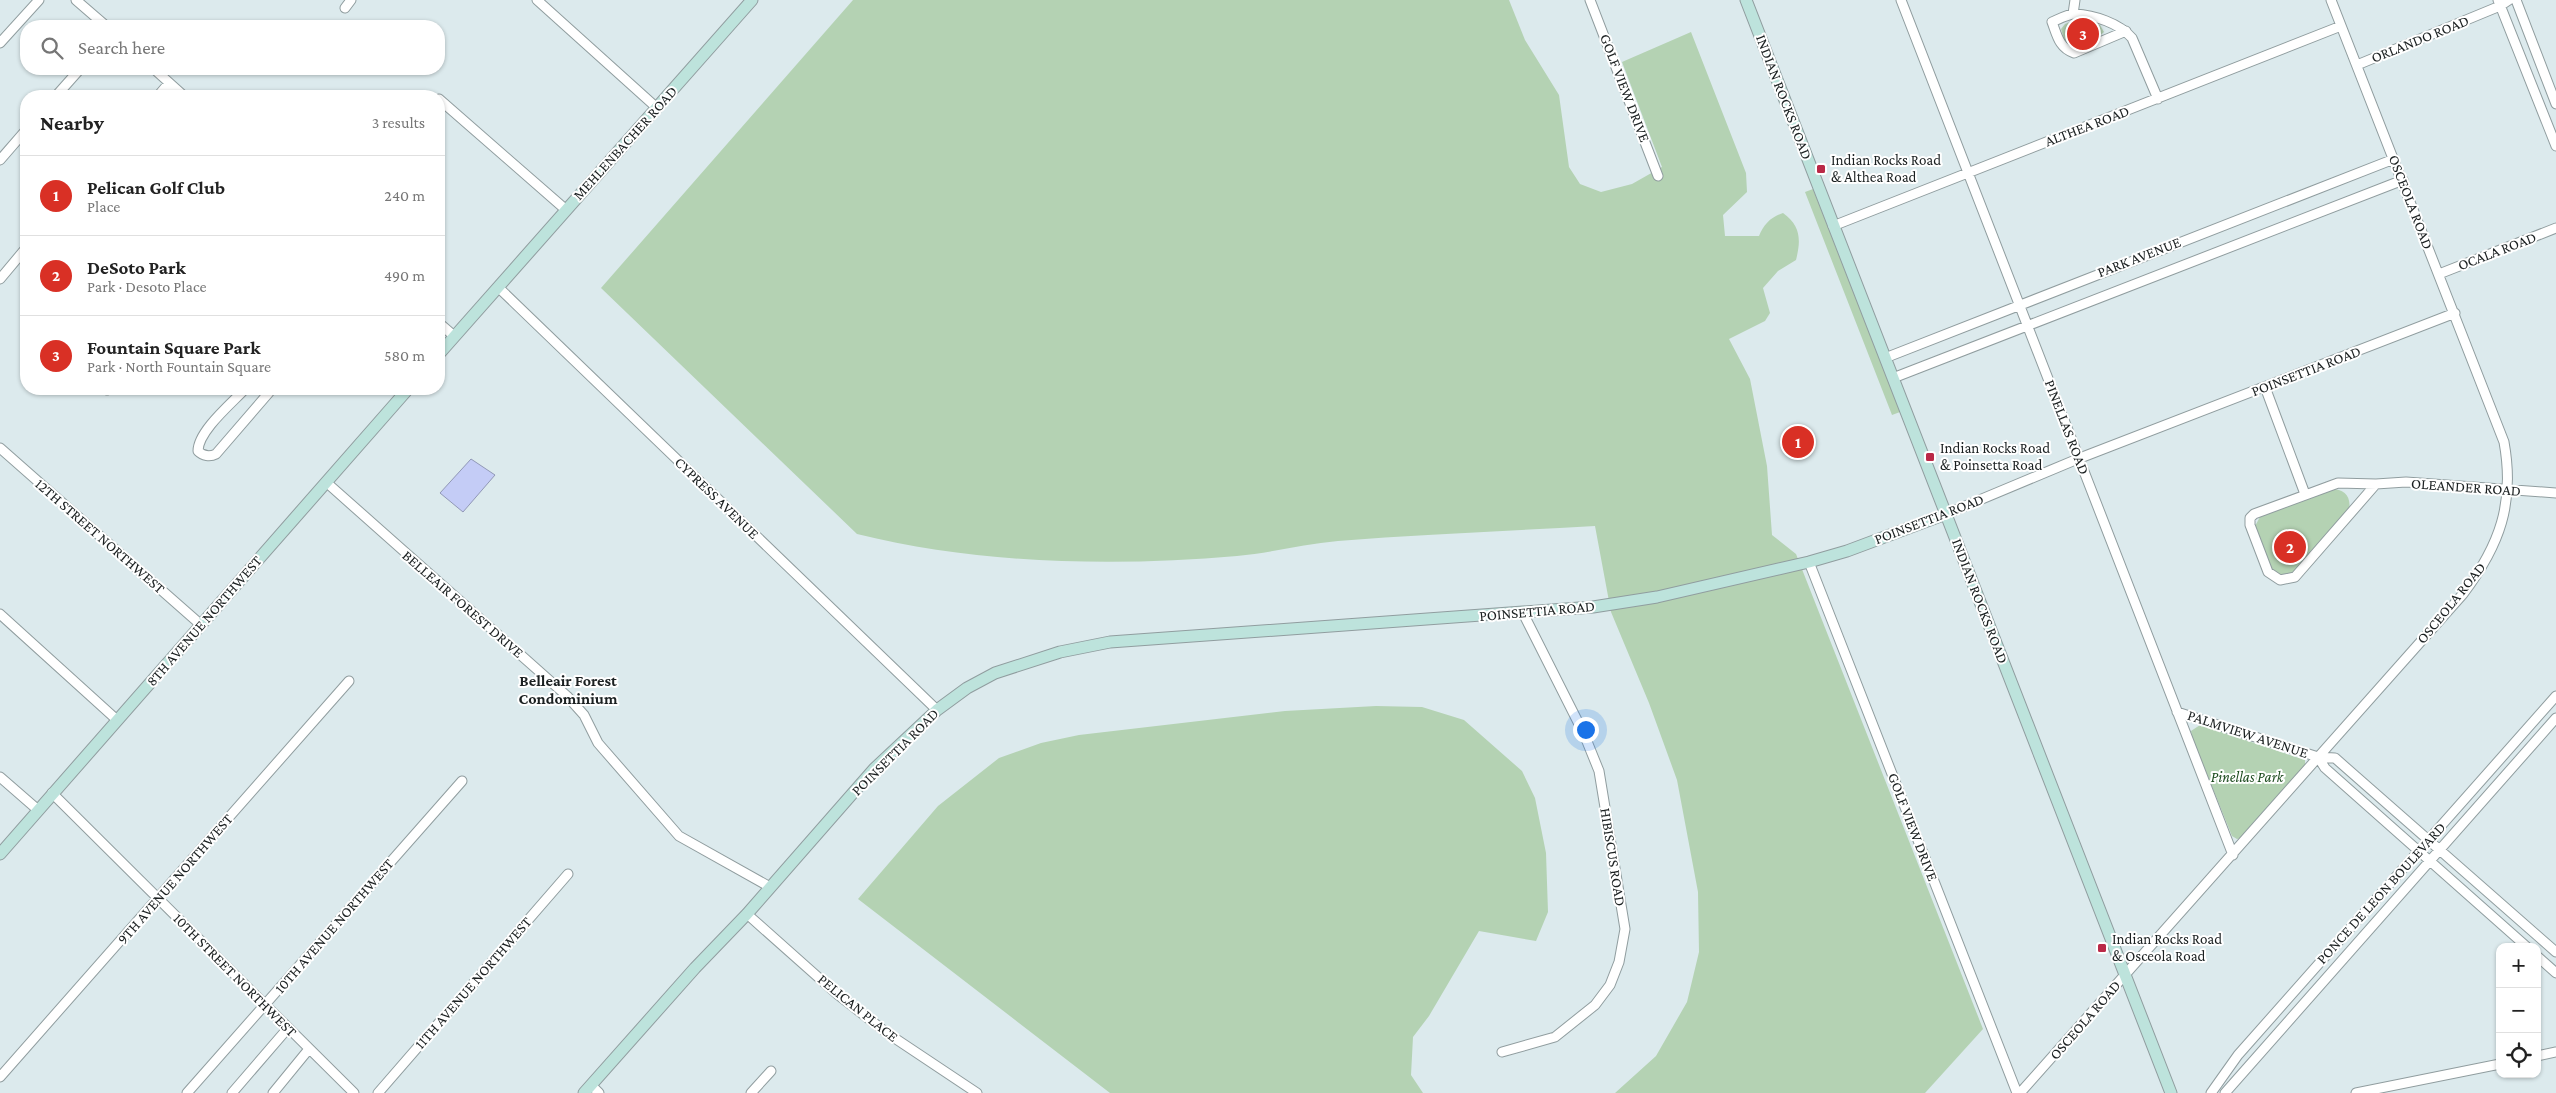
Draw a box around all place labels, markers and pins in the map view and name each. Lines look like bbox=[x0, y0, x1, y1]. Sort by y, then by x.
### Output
pin: 3 bbox=[2067, 15, 2099, 53]
place label: Indian Rocks Road & Althea Road bbox=[1831, 152, 1941, 185]
marker: Indian Rocks Road & Althea Road bbox=[1815, 163, 1827, 175]
pin: 1 bbox=[1782, 423, 1814, 461]
place label: Indian Rocks Road & Poinsetta Road bbox=[1940, 440, 2050, 473]
marker: Indian Rocks Road & Poinsetta Road bbox=[1924, 451, 1936, 463]
pin: 2 bbox=[2274, 528, 2306, 566]
place label: Indian Rocks Road & Osceola Road bbox=[2112, 931, 2222, 964]
marker: Indian Rocks Road & Osceola Road bbox=[2096, 942, 2108, 954]

